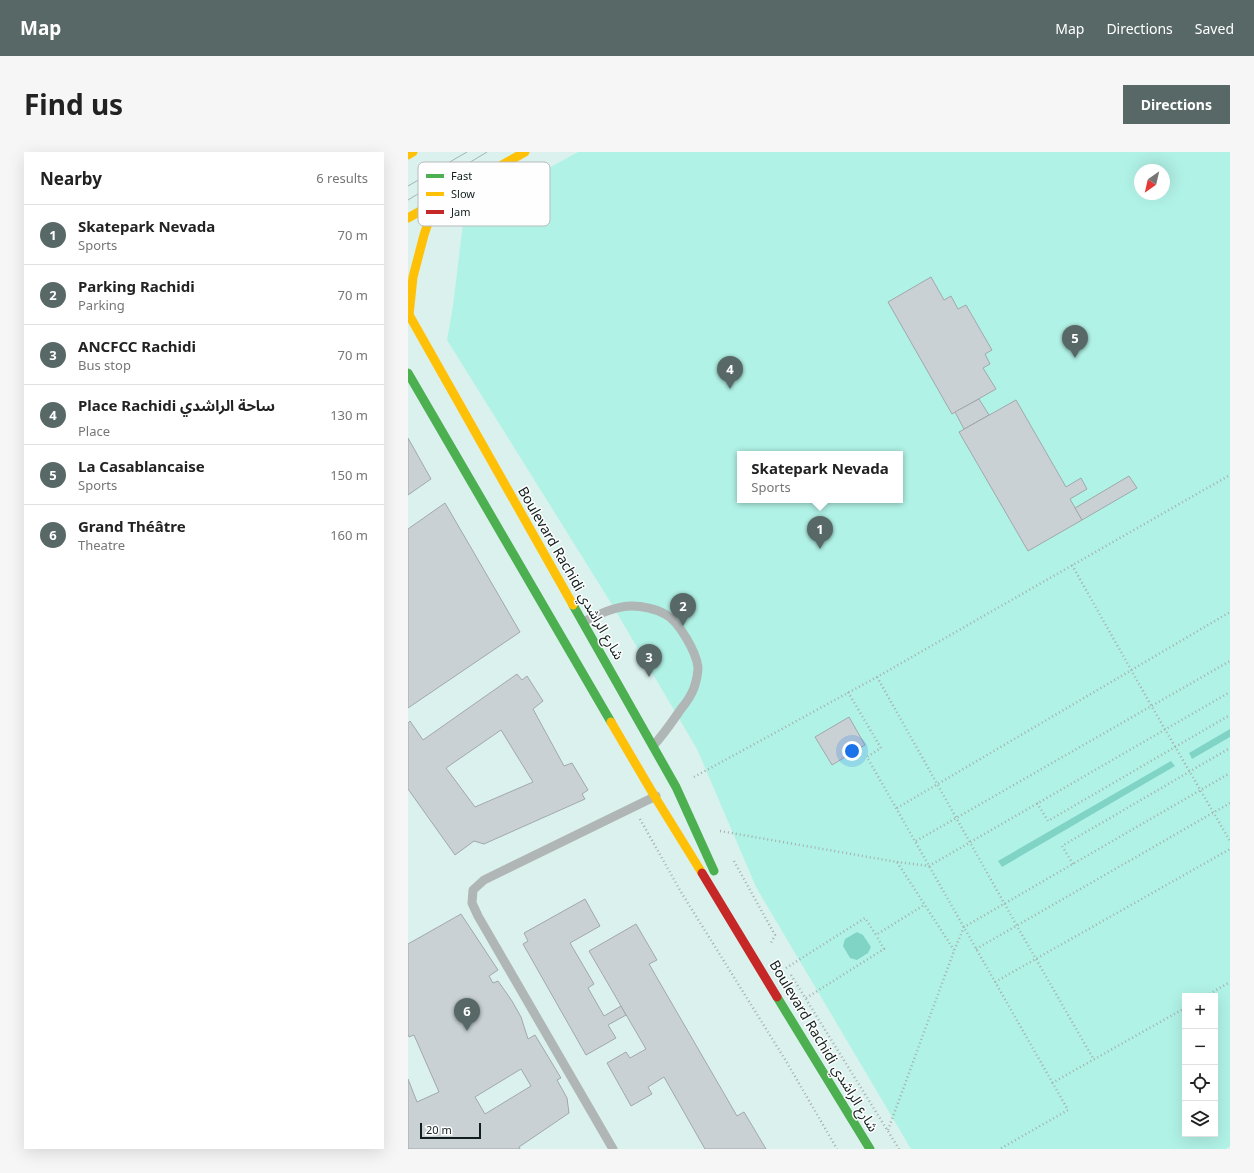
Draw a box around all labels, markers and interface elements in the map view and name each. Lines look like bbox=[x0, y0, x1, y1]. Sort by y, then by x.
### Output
text: Map bbox=[20, 15, 61, 41]
text: Map bbox=[1055, 19, 1084, 38]
text: Directions bbox=[1106, 19, 1173, 38]
text: Saved bbox=[1195, 19, 1234, 38]
text: Find us bbox=[24, 85, 123, 123]
button: Directions bbox=[1123, 85, 1230, 124]
legend bbox=[418, 162, 550, 226]
north arrow bbox=[1134, 164, 1170, 200]
text: Nearby bbox=[40, 167, 102, 190]
text: Fast bbox=[451, 168, 472, 183]
text: 6 results bbox=[316, 169, 368, 187]
text: Slow bbox=[451, 186, 475, 201]
text: Jam bbox=[450, 204, 470, 219]
text: Skatepark Nevada bbox=[78, 216, 215, 236]
text: 1 bbox=[49, 226, 57, 244]
text: 70 m bbox=[338, 226, 368, 244]
text: Sports bbox=[78, 236, 117, 254]
text: Parking Rachidi bbox=[78, 276, 195, 296]
text: 2 bbox=[49, 286, 57, 304]
text: 70 m bbox=[338, 286, 368, 304]
text: Parking bbox=[78, 296, 125, 314]
pin: 5 bbox=[1062, 325, 1088, 358]
text: ANCFCC Rachidi bbox=[78, 336, 196, 356]
text: 3 bbox=[49, 346, 57, 364]
text: 70 m bbox=[338, 346, 368, 364]
text: Bus stop bbox=[78, 356, 131, 374]
pin: 4 bbox=[717, 356, 743, 389]
text: Place Rachidi ساحة الراشدي bbox=[78, 395, 275, 415]
text: 4 bbox=[49, 406, 57, 424]
text: 130 m bbox=[330, 406, 368, 424]
text: Place bbox=[78, 422, 110, 440]
popup bbox=[737, 451, 903, 503]
text: La Casablancaise bbox=[78, 456, 205, 476]
text: Skatepark Nevada bbox=[751, 458, 889, 478]
text: 5 bbox=[49, 466, 57, 484]
text: 150 m bbox=[330, 466, 368, 484]
text: Sports bbox=[78, 476, 117, 494]
text: Sports bbox=[751, 478, 791, 496]
street label: Boulevard Rachidi شارع الراشدي bbox=[512, 483, 629, 664]
text: Grand Théâtre bbox=[78, 516, 186, 536]
pin: 1 bbox=[807, 516, 833, 549]
text: 6 bbox=[49, 526, 57, 544]
text: 160 m bbox=[330, 526, 368, 544]
text: Theatre bbox=[78, 536, 125, 554]
pin: 2 bbox=[670, 593, 696, 626]
pin: 3 bbox=[636, 644, 662, 677]
your location bbox=[842, 741, 862, 761]
street label: Boulevard Rachidi شارع الراشدي bbox=[764, 956, 883, 1136]
map controls bbox=[1182, 993, 1218, 1137]
button: + bbox=[1182, 993, 1218, 1029]
pin: 6 bbox=[454, 998, 480, 1031]
button: − bbox=[1182, 1029, 1218, 1065]
button: locate bbox=[1182, 1065, 1218, 1101]
button: layers bbox=[1182, 1101, 1218, 1137]
scale bar bbox=[420, 1121, 481, 1140]
text: 20 m bbox=[426, 1122, 452, 1137]

